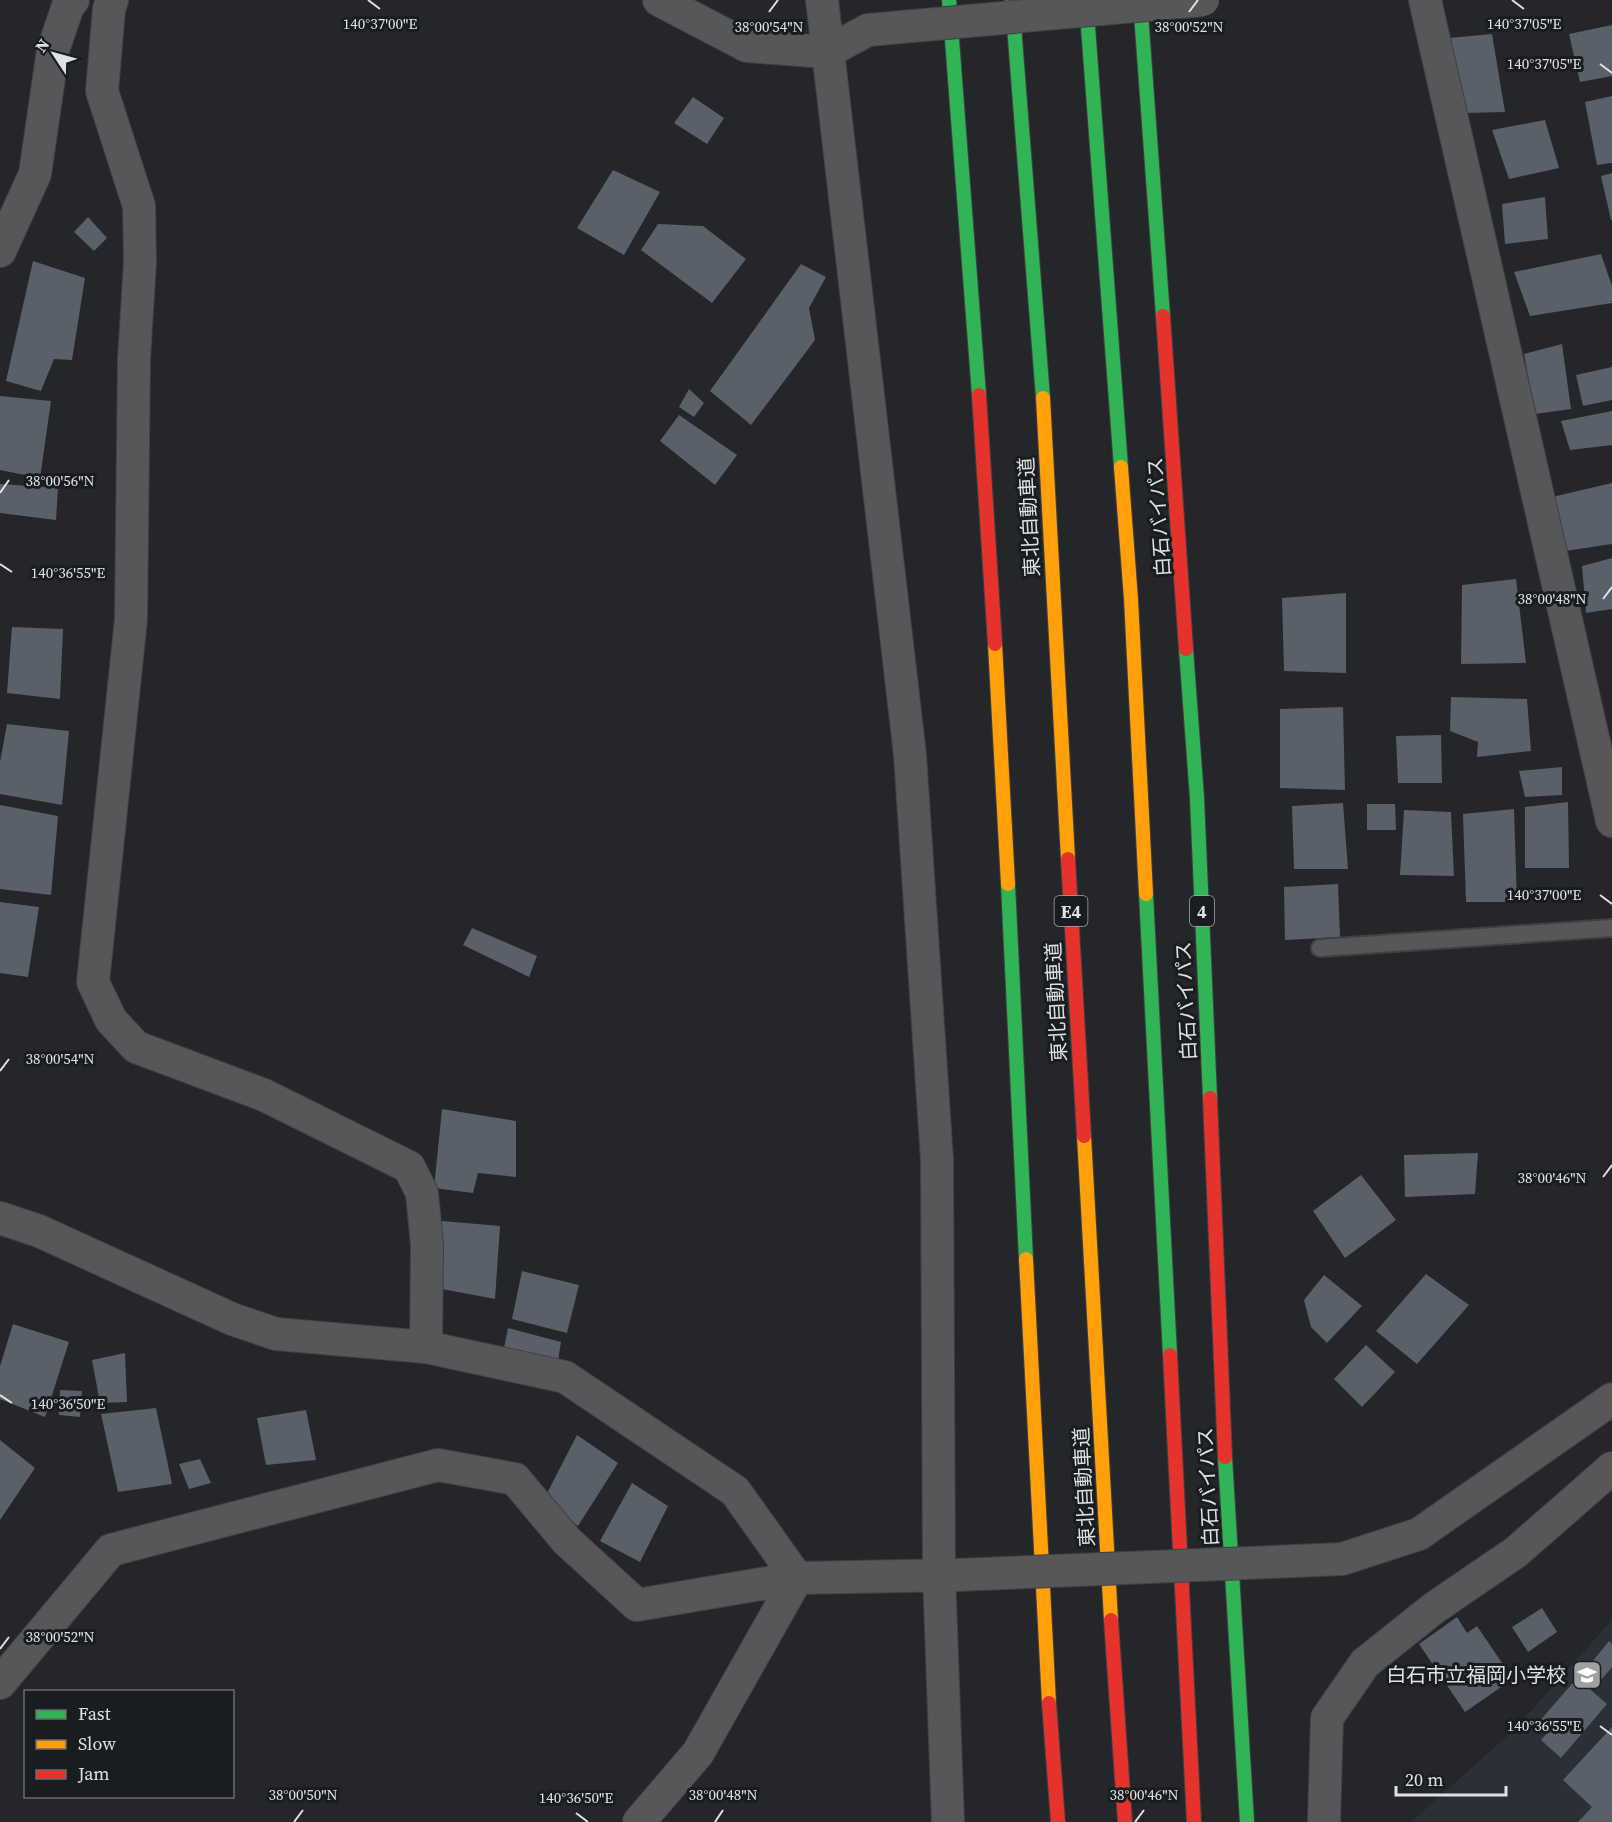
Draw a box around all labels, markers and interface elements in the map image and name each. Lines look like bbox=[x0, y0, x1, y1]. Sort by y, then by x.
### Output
text: 140°37'00"E bbox=[343, 13, 417, 34]
text: 140°37'05"E bbox=[1487, 13, 1561, 34]
text: 38°00'54"N bbox=[734, 16, 804, 37]
text: 38°00'52"N bbox=[1154, 16, 1224, 37]
north arrow bbox=[24, 24, 84, 84]
text: N bbox=[30, 34, 54, 56]
text: 140°37'05"E bbox=[1507, 53, 1581, 74]
street label: 東北自動車道 bbox=[1012, 456, 1046, 578]
street label: 白石バイパス bbox=[1141, 456, 1177, 578]
text: 38°00'56"N bbox=[25, 470, 95, 491]
text: 140°36'55"E bbox=[31, 562, 105, 583]
text: 38°00'48"N bbox=[1517, 588, 1587, 609]
text: 140°37'00"E bbox=[1507, 884, 1581, 905]
road number: E4 bbox=[1054, 896, 1088, 926]
road number: 4 bbox=[1190, 896, 1214, 926]
street label: 東北自動車道 bbox=[1039, 941, 1073, 1063]
street label: 白石バイパス bbox=[1169, 941, 1203, 1061]
text: 38°00'54"N bbox=[25, 1048, 95, 1069]
text: 38°00'46"N bbox=[1517, 1167, 1587, 1188]
text: 140°36'50"E bbox=[31, 1393, 105, 1414]
street label: 東北自動車道 bbox=[1067, 1426, 1101, 1548]
street label: 白石バイパス bbox=[1191, 1427, 1225, 1547]
text: 38°00'52"N bbox=[25, 1626, 95, 1647]
school or university icon: 白石市立福岡小学校 bbox=[1571, 1659, 1603, 1691]
place label: 白石市立福岡小学校 bbox=[1386, 1661, 1566, 1689]
legend bbox=[24, 1690, 234, 1798]
text: Fast bbox=[78, 1701, 111, 1726]
text: 140°36'55"E bbox=[1507, 1715, 1581, 1736]
text: Slow bbox=[78, 1731, 116, 1756]
scale bar bbox=[1396, 1759, 1506, 1797]
text: Jam bbox=[77, 1761, 110, 1786]
text: 20 m bbox=[1405, 1767, 1443, 1792]
text: 38°00'50"N bbox=[268, 1784, 338, 1805]
text: 38°00'48"N bbox=[688, 1784, 758, 1805]
text: 38°00'46"N bbox=[1109, 1784, 1179, 1805]
text: 140°36'50"E bbox=[539, 1787, 613, 1808]

